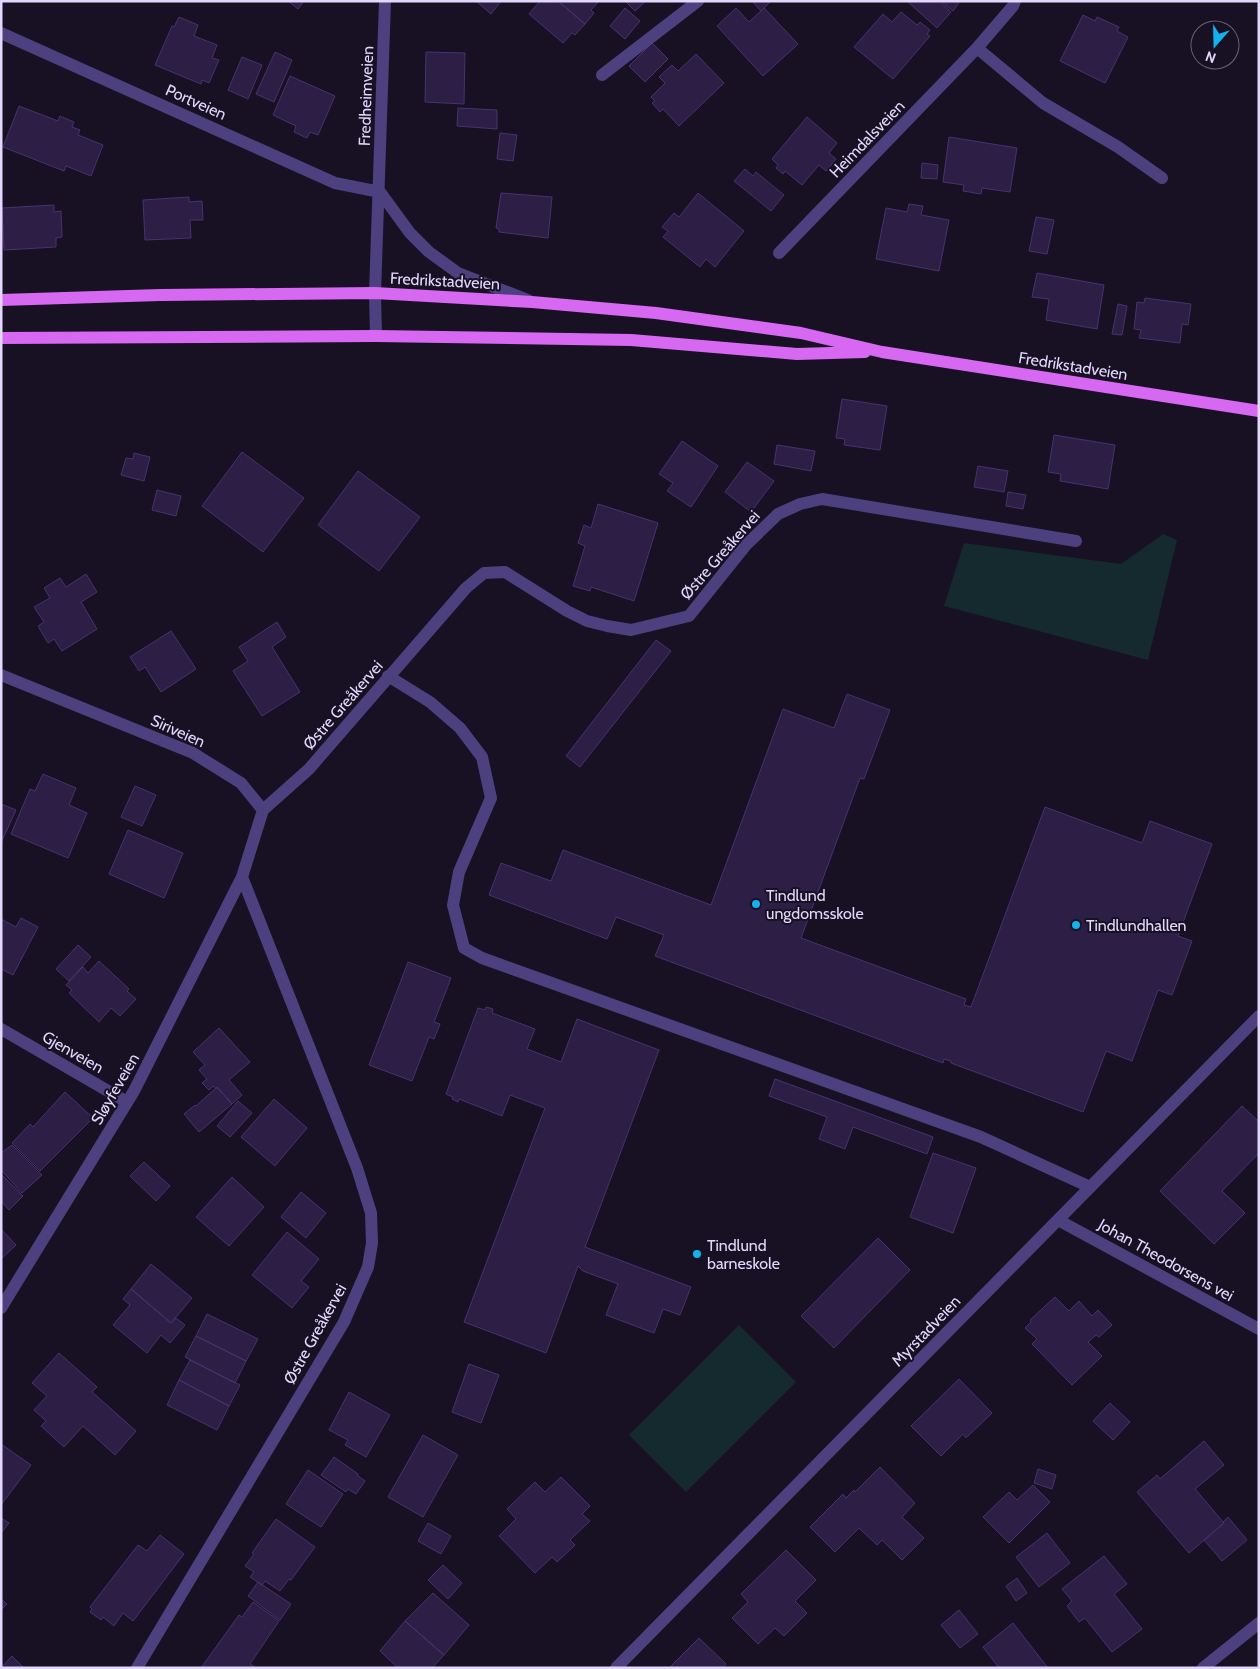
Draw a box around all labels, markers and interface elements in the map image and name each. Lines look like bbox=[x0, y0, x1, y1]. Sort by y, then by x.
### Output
north arrow bbox=[1190, 20, 1240, 70]
street label: Fredheimveien bbox=[355, 46, 377, 146]
text: N bbox=[1203, 47, 1218, 67]
street label: Portveien bbox=[163, 80, 229, 124]
street label: Heimdalsveien bbox=[825, 96, 909, 182]
street label: Fredrikstadveien bbox=[389, 269, 501, 293]
street label: Fredrikstadveien bbox=[1017, 348, 1129, 384]
street label: Østre Greåkervei bbox=[676, 507, 764, 603]
street label: Østre Greåkervei bbox=[299, 657, 387, 753]
street label: Siriveien bbox=[148, 711, 208, 751]
place label: Tindlund ungdomsskole bbox=[766, 886, 864, 923]
marker: Tindlund ungdomsskole bbox=[750, 898, 762, 910]
place label: Tindlundhallen bbox=[1086, 916, 1187, 935]
marker: Tindlundhallen bbox=[1070, 919, 1082, 931]
street label: Gjenveien bbox=[39, 1027, 107, 1077]
street label: Sløyfeveien bbox=[87, 1050, 143, 1128]
street label: Johan Theodorsens vei bbox=[1094, 1214, 1237, 1305]
place label: Tindlund barneskole bbox=[707, 1236, 780, 1273]
marker: Tindlund barneskole bbox=[691, 1248, 703, 1260]
street label: Østre Greåkervei bbox=[280, 1281, 350, 1387]
street label: Myrstadveien bbox=[888, 1292, 964, 1370]

